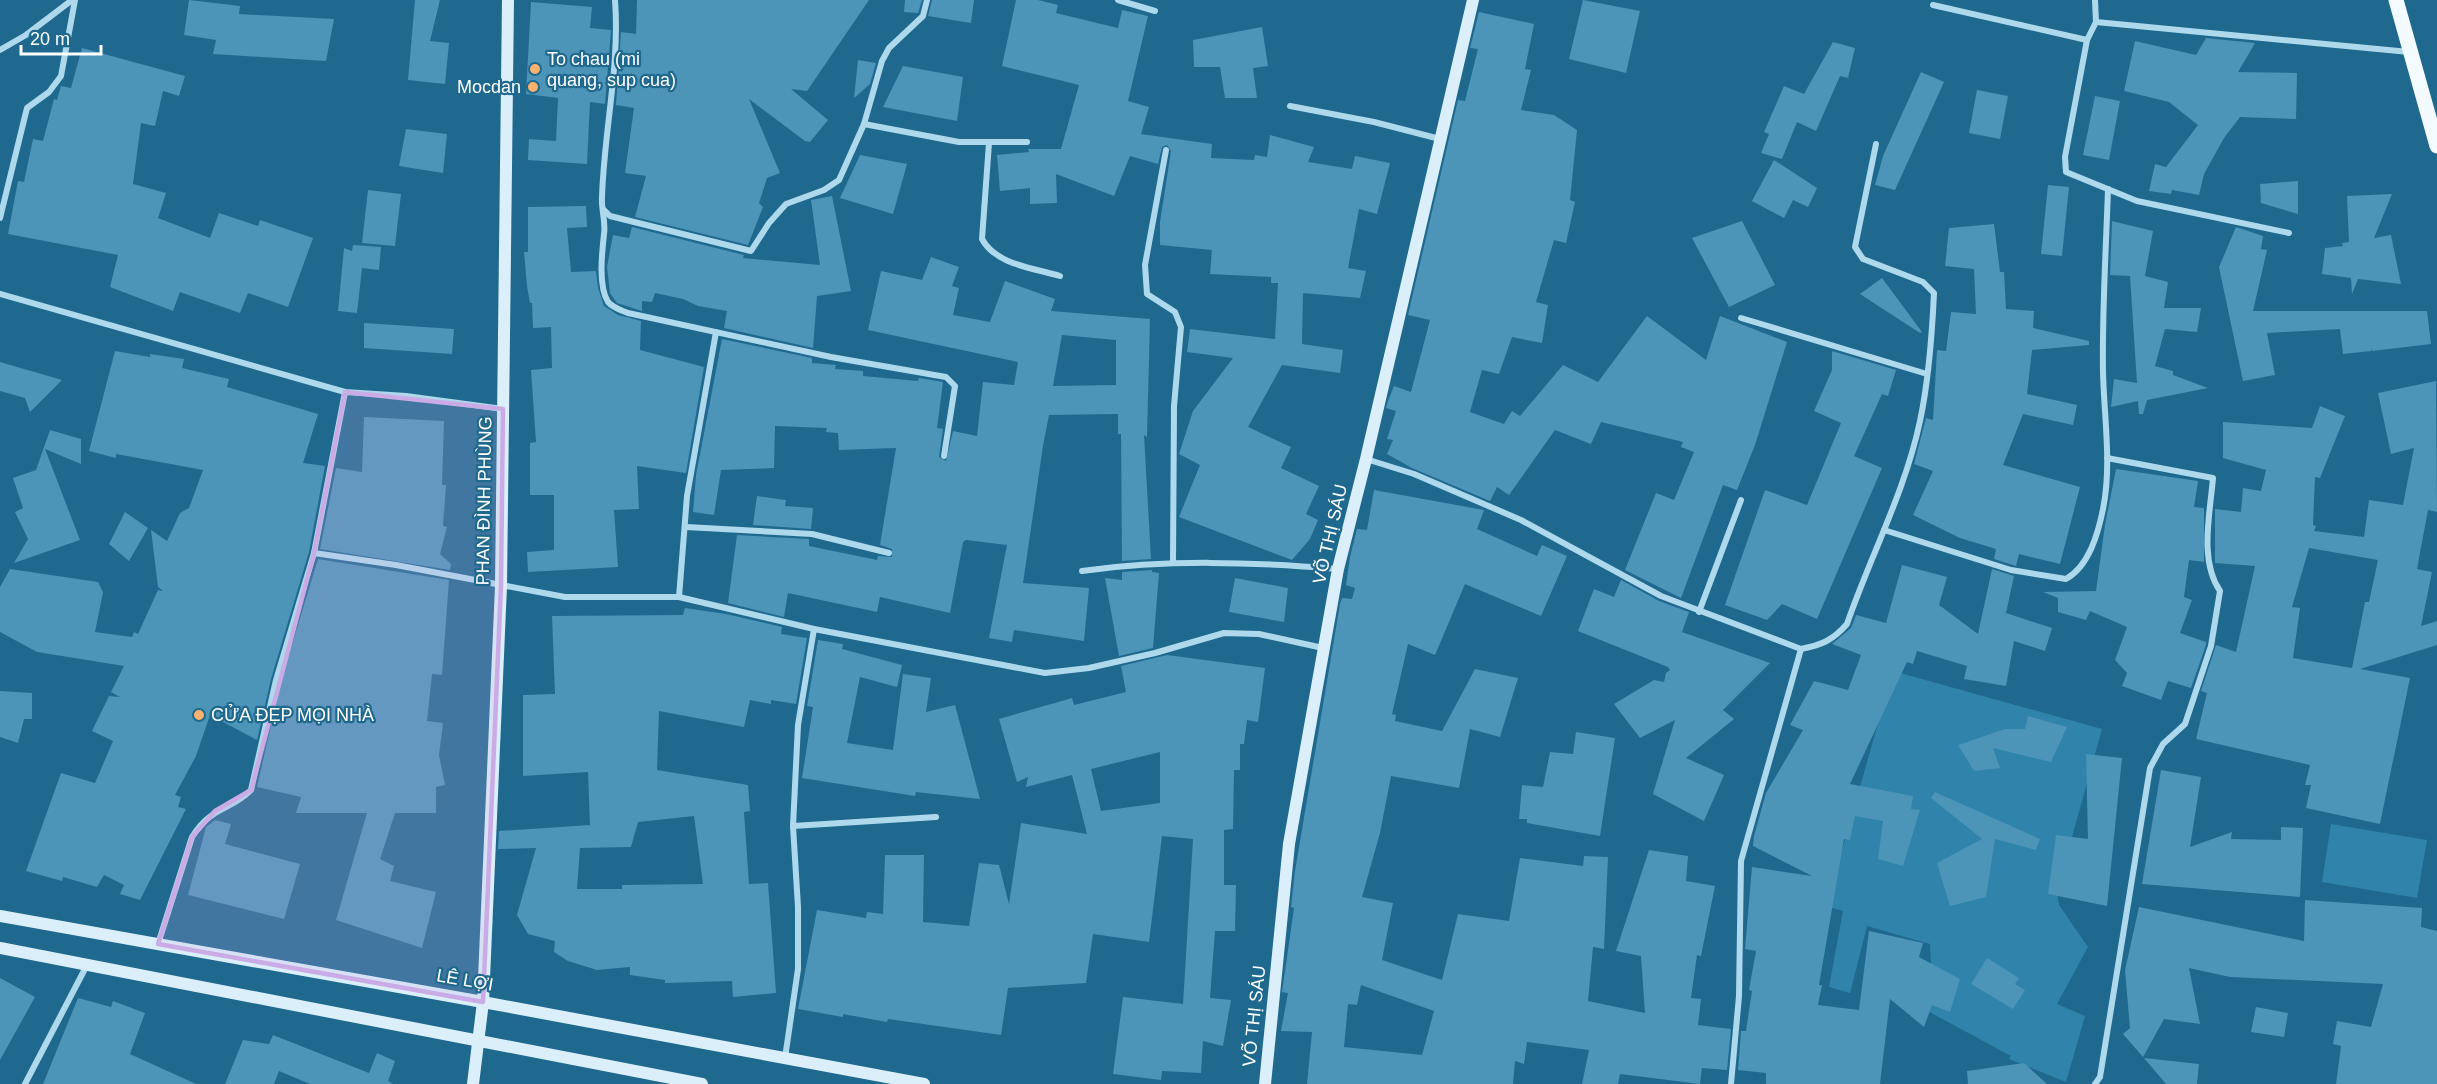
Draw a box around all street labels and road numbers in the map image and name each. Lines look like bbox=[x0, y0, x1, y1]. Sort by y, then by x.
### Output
street label: PHAN ĐÌNH PHÙNG bbox=[472, 416, 495, 586]
street label: VÕ THỊ SÁU bbox=[1308, 482, 1351, 586]
street label: VÕ THỊ SÁU bbox=[1238, 964, 1269, 1068]
street label: LÊ LỢI bbox=[435, 965, 495, 995]

